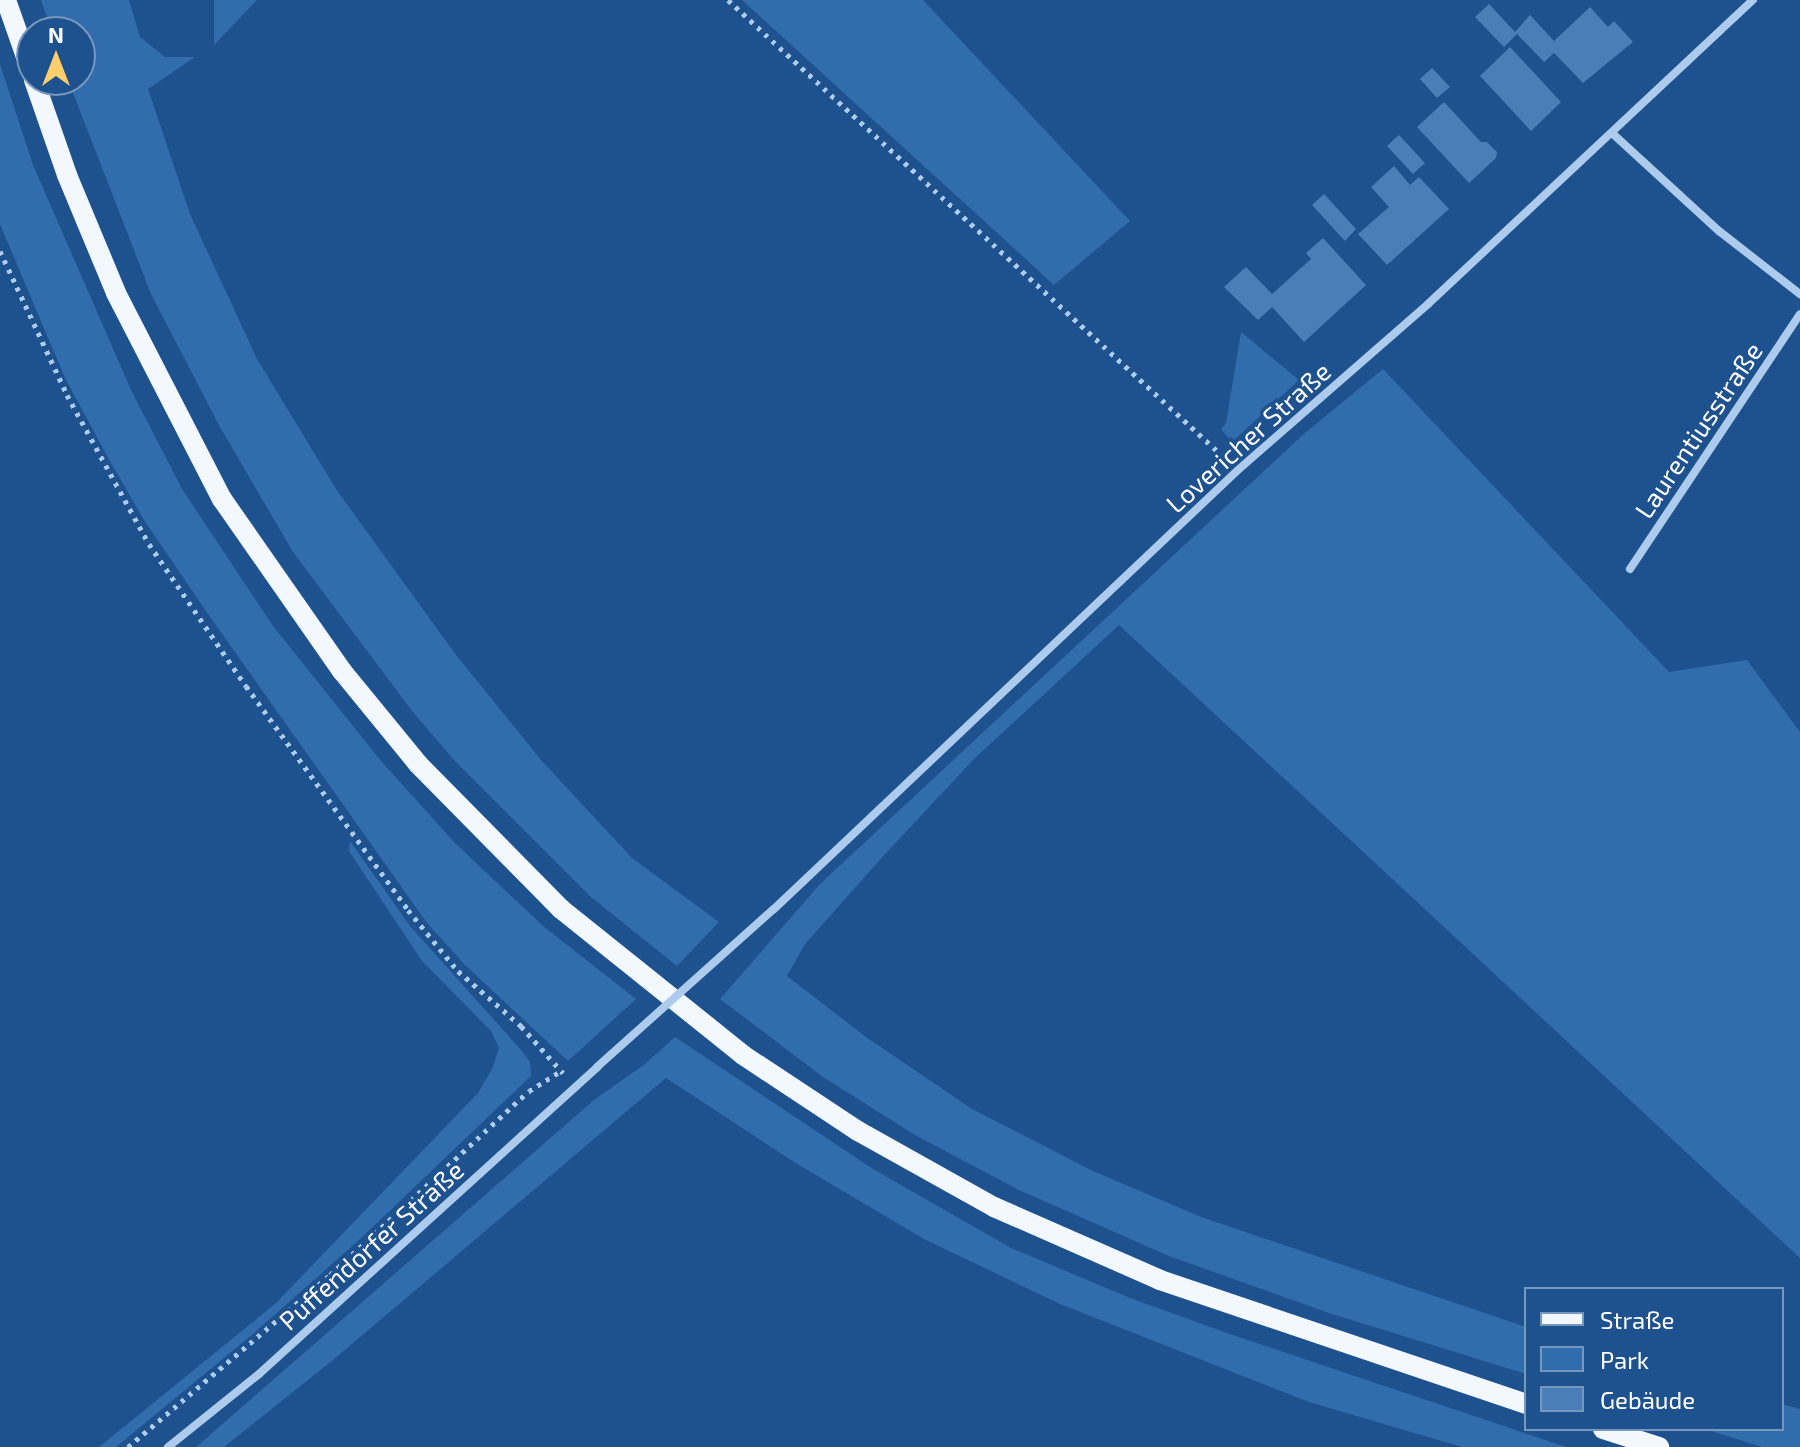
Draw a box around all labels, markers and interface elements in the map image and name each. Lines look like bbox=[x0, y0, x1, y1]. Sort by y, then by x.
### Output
north arrow bbox=[16, 16, 96, 96]
text: N bbox=[48, 21, 64, 47]
street label: Laurentiusstraße bbox=[1628, 336, 1768, 524]
street label: Lovericher Straße bbox=[1159, 355, 1337, 519]
street label: Puffendorfer Straße bbox=[272, 1154, 470, 1336]
legend bbox=[1524, 1287, 1784, 1431]
text: Straße bbox=[1600, 1305, 1674, 1334]
text: Park bbox=[1600, 1345, 1649, 1374]
text: Gebäude bbox=[1600, 1385, 1695, 1414]

